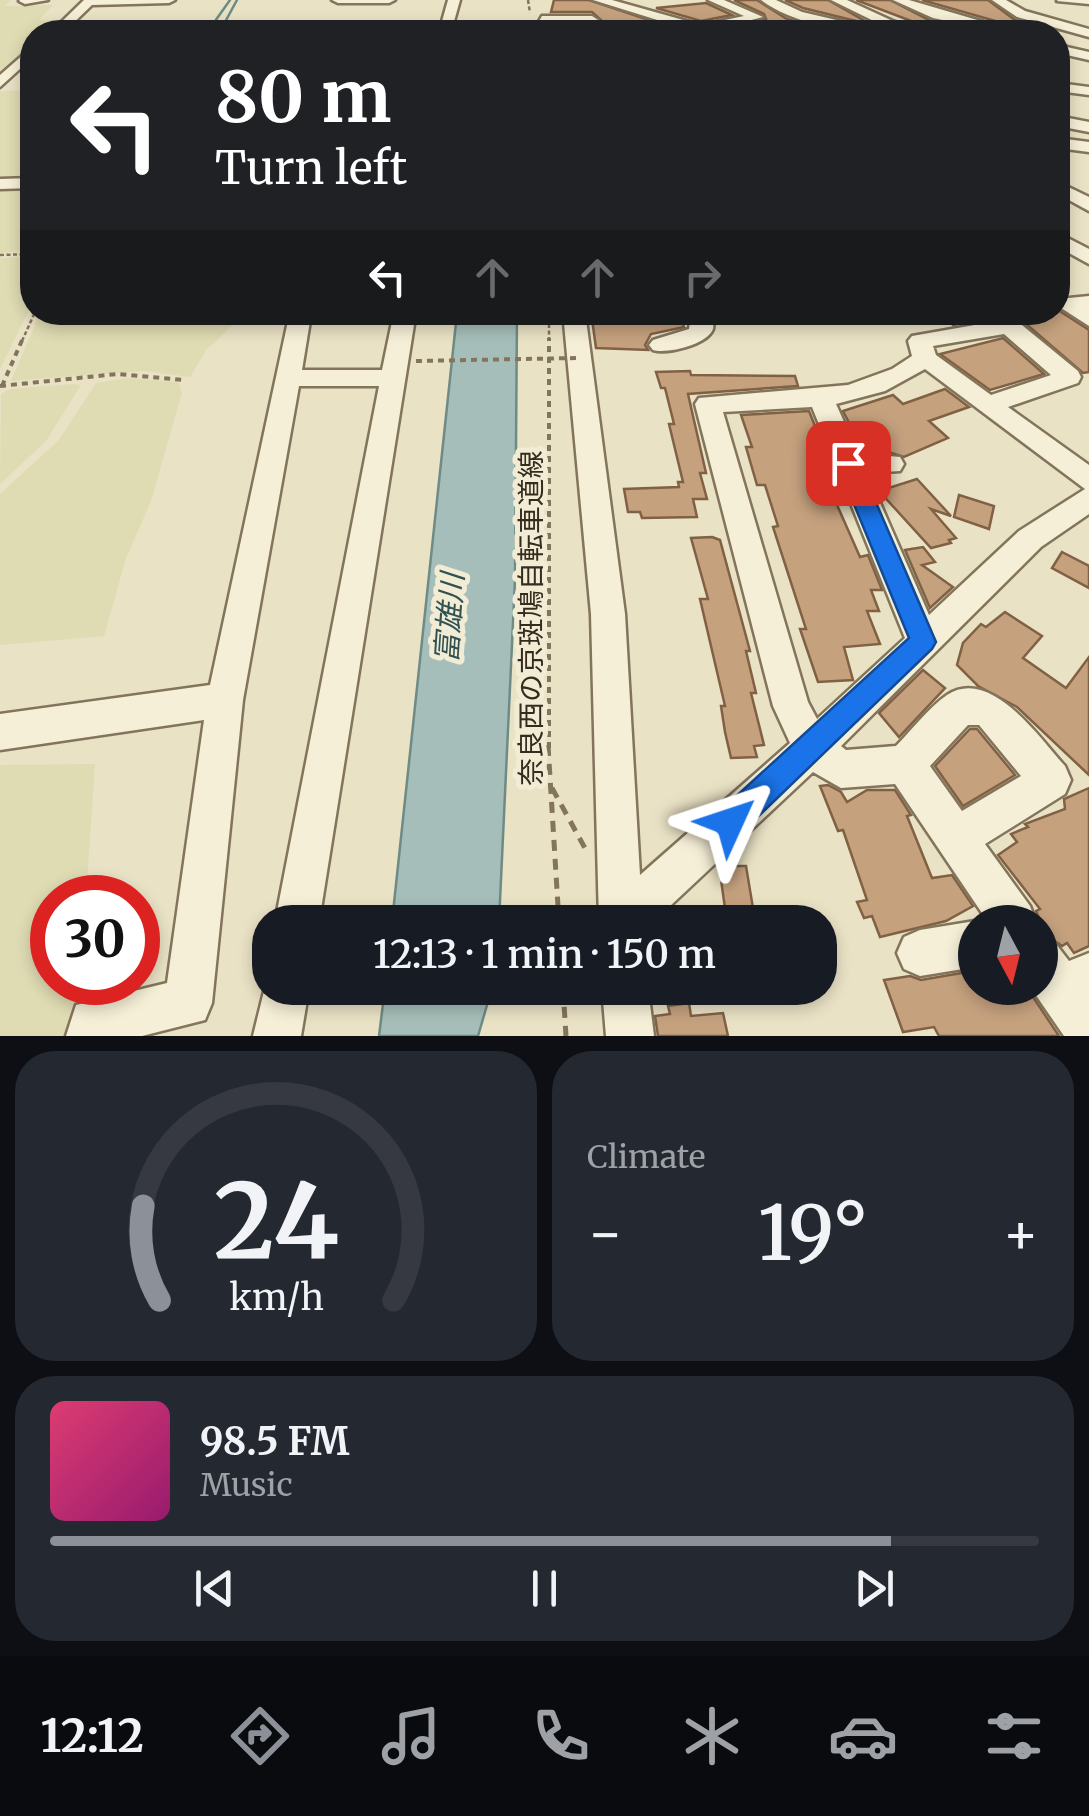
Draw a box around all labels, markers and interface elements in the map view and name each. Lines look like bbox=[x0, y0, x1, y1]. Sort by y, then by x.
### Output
text: 80 m bbox=[215, 53, 391, 141]
icon: left bbox=[50, 60, 180, 190]
text: Turn left bbox=[215, 140, 407, 196]
icon: left bbox=[360, 250, 415, 305]
icon: ahead bbox=[465, 250, 520, 305]
icon: ahead bbox=[570, 250, 625, 305]
icon: right bbox=[675, 250, 730, 305]
pin bbox=[806, 421, 891, 506]
icon: arrive bbox=[821, 436, 876, 491]
street label: 奈良西の京斑鳩自転車道線 bbox=[513, 450, 549, 786]
water label: 富雄川 bbox=[427, 569, 471, 664]
position arrow bbox=[678, 770, 782, 874]
speed limit sign: 30 bbox=[30, 875, 160, 1005]
north arrow bbox=[958, 905, 1058, 1005]
map controls bbox=[958, 905, 1058, 1005]
text: 12:13 · 1 min · 150 m bbox=[373, 931, 716, 978]
text: Climate bbox=[587, 1137, 705, 1177]
text: 24 bbox=[213, 1156, 339, 1286]
text: 19° bbox=[758, 1186, 868, 1280]
text: − bbox=[587, 1199, 624, 1268]
text: + bbox=[1002, 1199, 1039, 1268]
text: km/h bbox=[229, 1275, 323, 1320]
text: 98.5 FM bbox=[200, 1418, 349, 1465]
text: Music bbox=[200, 1465, 293, 1505]
icon: previous bbox=[187, 1561, 242, 1616]
icon: pause bbox=[517, 1561, 572, 1616]
icon: next bbox=[847, 1561, 902, 1616]
icon: directions bbox=[225, 1701, 295, 1771]
icon: music bbox=[376, 1701, 446, 1771]
icon: phone bbox=[526, 1701, 596, 1771]
icon: climate bbox=[677, 1701, 747, 1771]
icon: car bbox=[828, 1701, 898, 1771]
icon: filters bbox=[979, 1701, 1049, 1771]
text: 12:12 bbox=[40, 1708, 144, 1764]

